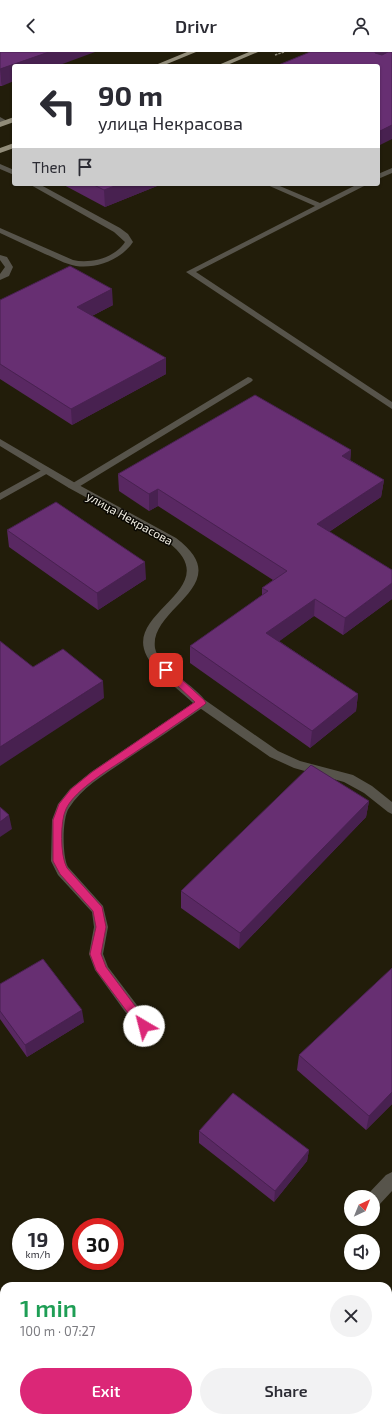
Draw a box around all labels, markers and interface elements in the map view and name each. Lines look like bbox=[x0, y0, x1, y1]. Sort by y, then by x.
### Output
icon: back bbox=[20, 15, 42, 37]
text: Drivr bbox=[175, 15, 217, 37]
icon: person bbox=[350, 15, 372, 37]
text: 90 m bbox=[98, 78, 163, 112]
icon: left bbox=[32, 80, 84, 132]
text: улица Некрасова bbox=[98, 112, 243, 134]
icon: arrive bbox=[74, 156, 96, 178]
text: Then bbox=[32, 158, 66, 176]
street label: улица Некрасова bbox=[84, 488, 176, 548]
pin bbox=[149, 653, 183, 687]
icon: arrive bbox=[155, 659, 177, 681]
position arrow bbox=[123, 1005, 165, 1047]
north arrow bbox=[344, 1190, 380, 1226]
map controls bbox=[344, 1190, 380, 1270]
speed limit sign: 30 bbox=[72, 1218, 124, 1270]
text: 19 bbox=[28, 1227, 48, 1251]
button: sound bbox=[344, 1234, 380, 1270]
text: km/h bbox=[26, 1248, 50, 1260]
text: 1 min bbox=[20, 1293, 77, 1322]
button: close bbox=[330, 1295, 372, 1337]
text: 100 m · 07:27 bbox=[20, 1323, 96, 1339]
button: Exit bbox=[20, 1368, 192, 1414]
button: Share bbox=[200, 1368, 372, 1414]

